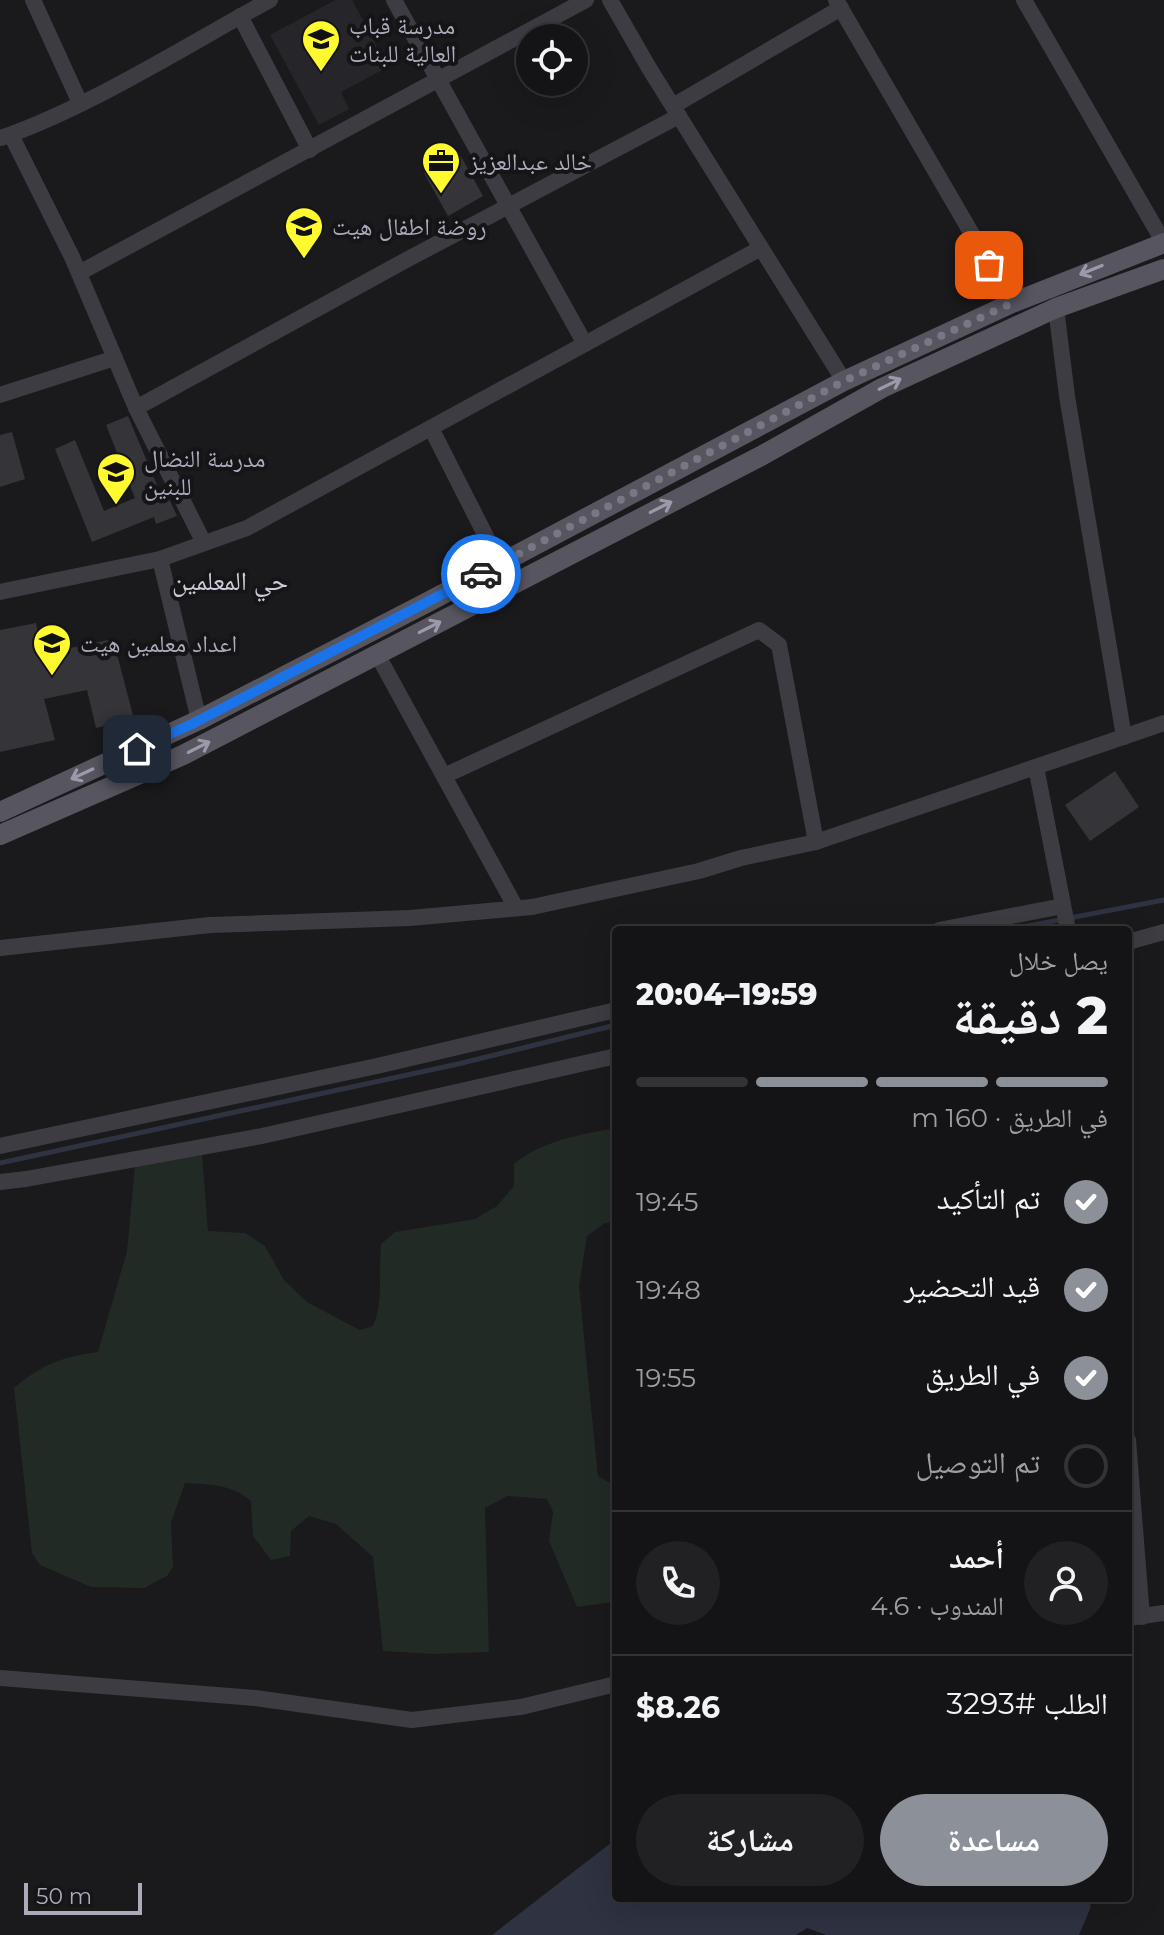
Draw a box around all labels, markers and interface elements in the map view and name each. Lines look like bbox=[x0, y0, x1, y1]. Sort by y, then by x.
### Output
place label: مدرسة قباب العالية للبنات bbox=[349, 11, 456, 68]
school or university icon: مدرسة قباب العالية للبنات bbox=[300, 18, 342, 73]
map controls bbox=[516, 24, 588, 96]
button: locate bbox=[516, 24, 588, 96]
office icon: خالد عبدالعزيز bbox=[420, 140, 462, 195]
place label: خالد عبدالعزيز bbox=[468, 147, 592, 176]
school or university icon: روضة اطفال هيت bbox=[283, 205, 325, 260]
place label: روضة اطفال هيت bbox=[332, 212, 486, 241]
pin bbox=[955, 231, 1023, 299]
icon: bag bbox=[967, 243, 1011, 287]
one-way arrow bbox=[1079, 264, 1104, 279]
one-way arrow bbox=[877, 376, 901, 391]
place label: مدرسة النضال للبنين bbox=[144, 444, 265, 501]
school or university icon: مدرسة النضال للبنين bbox=[95, 451, 137, 506]
one-way arrow bbox=[648, 499, 672, 515]
courier bbox=[441, 534, 521, 614]
icon: car bbox=[459, 552, 503, 596]
district label: حي المعلمين bbox=[172, 565, 288, 602]
one-way arrow bbox=[418, 619, 441, 634]
school or university icon: اعداد معلمين هيت bbox=[31, 622, 73, 677]
place label: اعداد معلمين هيت bbox=[80, 629, 237, 658]
pin bbox=[103, 715, 171, 783]
icon: home bbox=[115, 727, 159, 771]
one-way arrow bbox=[187, 738, 211, 754]
one-way arrow bbox=[70, 767, 94, 782]
text: يصل خلال bbox=[1009, 945, 1108, 977]
text: 19:59–20:04 bbox=[636, 976, 817, 1013]
text: 2 دقيقة bbox=[953, 984, 1108, 1047]
text: في الطريق · 160 m bbox=[911, 1102, 1108, 1134]
text: تم التأكيد bbox=[937, 1180, 1040, 1217]
icon: check bbox=[1064, 1180, 1108, 1224]
text: 19:45 bbox=[636, 1186, 699, 1218]
text: قيد التحضير bbox=[904, 1268, 1040, 1305]
icon: check bbox=[1064, 1268, 1108, 1312]
text: 19:48 bbox=[636, 1274, 701, 1306]
text: في الطريق bbox=[925, 1356, 1040, 1393]
icon: check bbox=[1064, 1356, 1108, 1400]
text: 19:55 bbox=[636, 1362, 696, 1394]
text: تم التوصيل bbox=[916, 1444, 1040, 1481]
text: أحمد bbox=[949, 1539, 1004, 1576]
button: phone bbox=[636, 1541, 720, 1625]
button: person bbox=[1024, 1541, 1108, 1625]
text: المندوب · 4.6 bbox=[870, 1590, 1004, 1622]
text: الطلب #3293 bbox=[946, 1685, 1108, 1722]
text: $8.26 bbox=[636, 1689, 720, 1726]
button: مشاركة bbox=[636, 1794, 864, 1886]
button: مساعدة bbox=[880, 1794, 1108, 1886]
scale bar bbox=[24, 1879, 142, 1915]
text: 50 m bbox=[36, 1883, 92, 1910]

